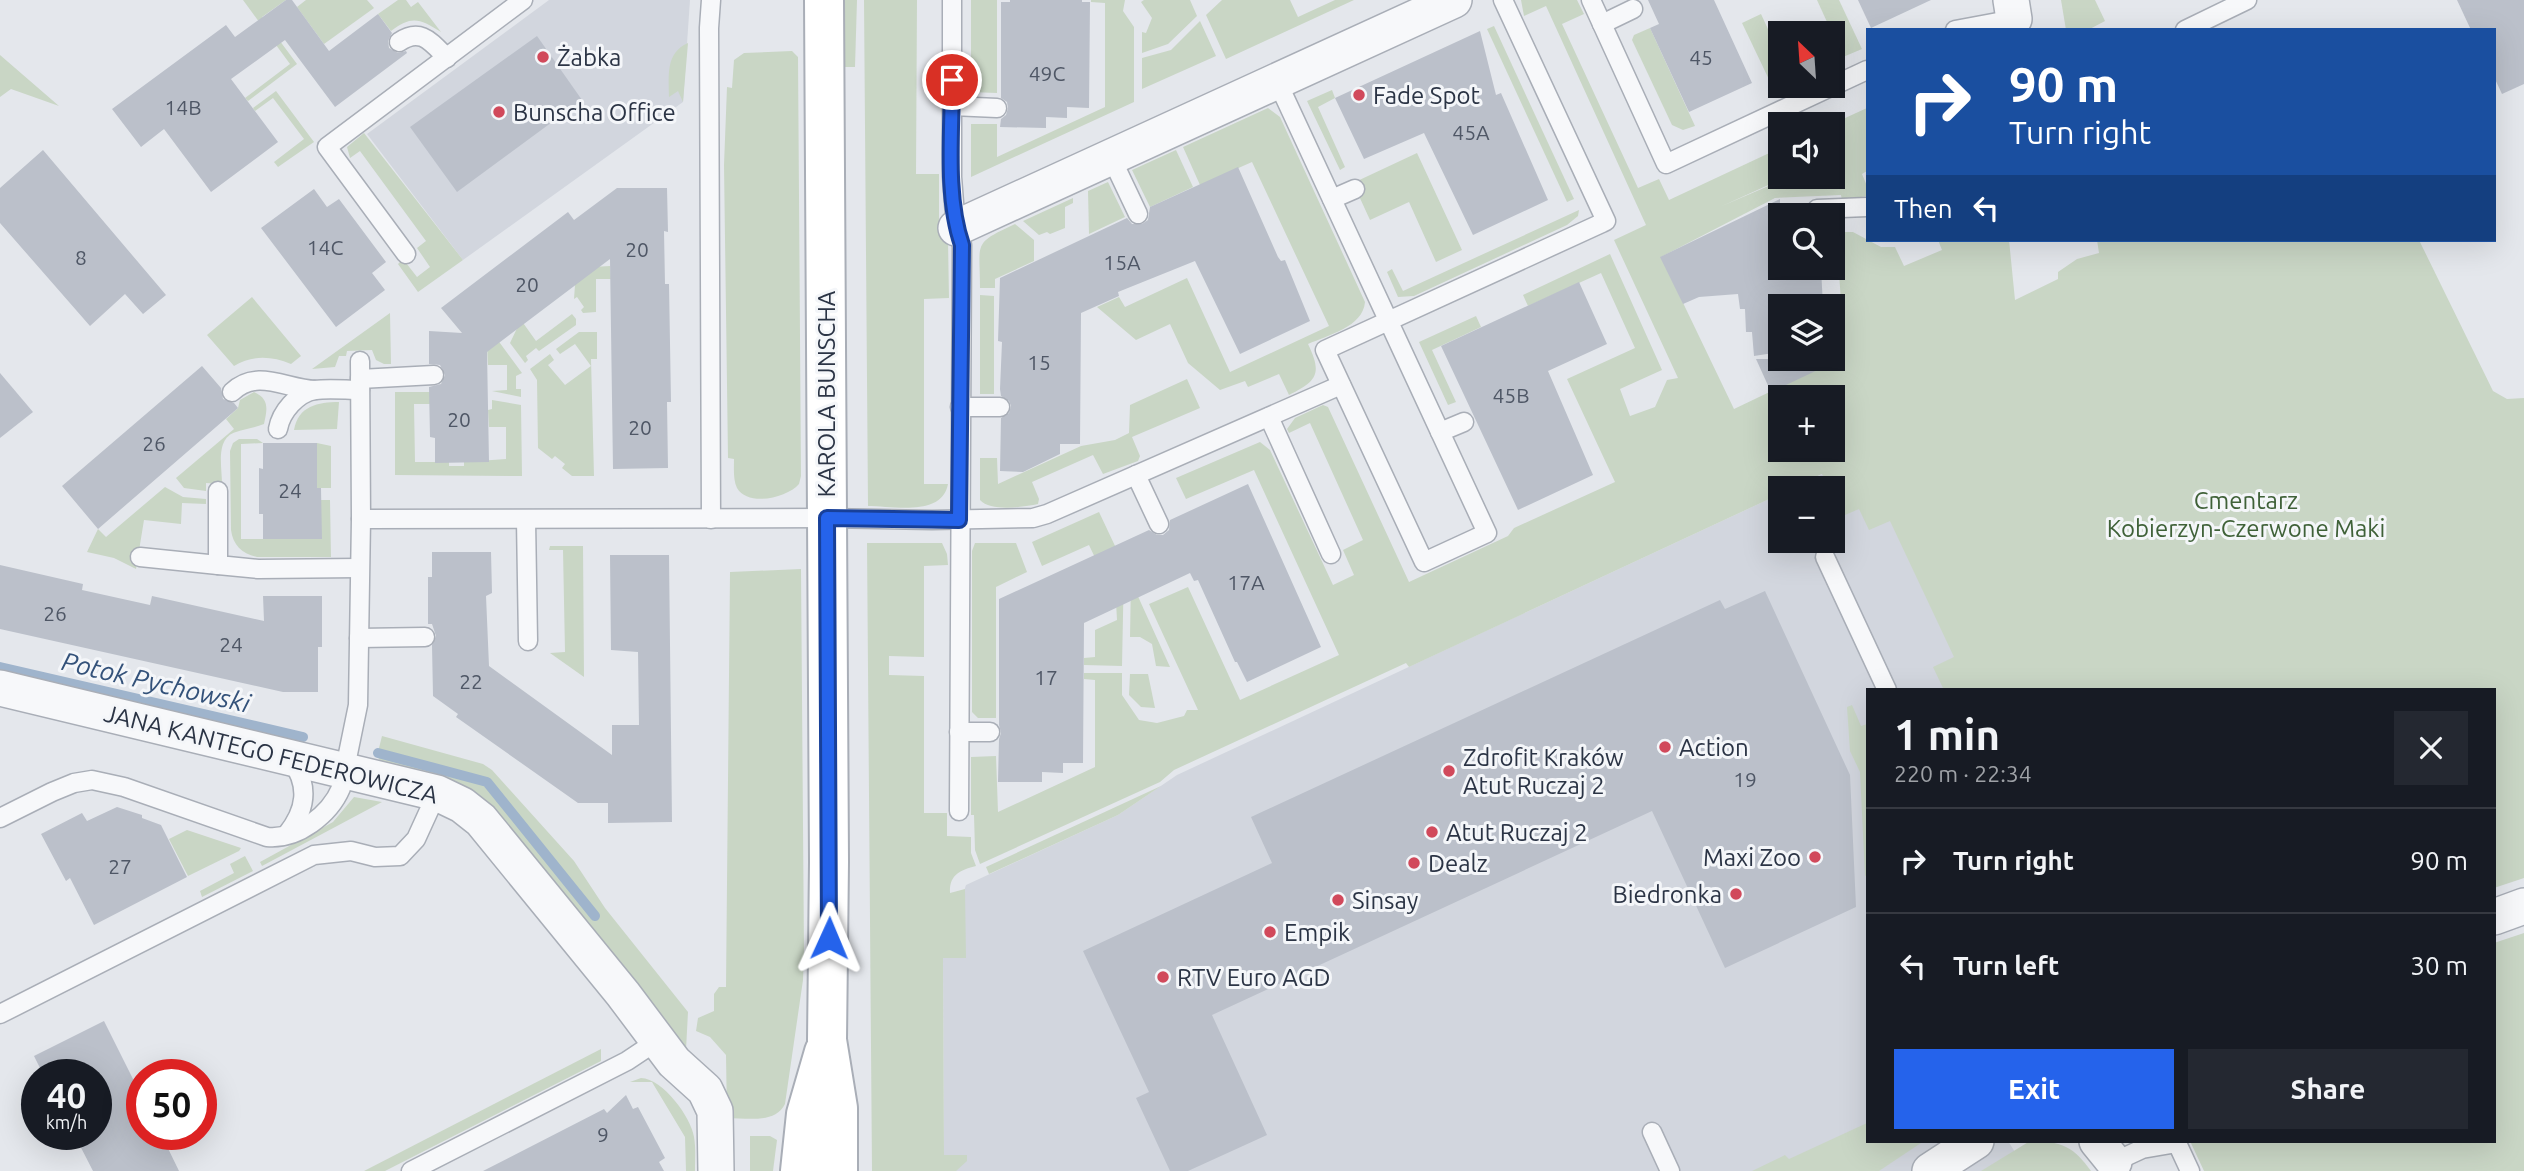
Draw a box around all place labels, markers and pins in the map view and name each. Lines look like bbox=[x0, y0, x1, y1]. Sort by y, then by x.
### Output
place label: Żabka bbox=[557, 44, 621, 71]
marker: Żabka bbox=[535, 49, 551, 65]
pin bbox=[922, 50, 982, 110]
place label: Fade Spot bbox=[1373, 82, 1480, 109]
marker: Fade Spot bbox=[1351, 87, 1367, 103]
place label: Bunscha Office bbox=[513, 99, 676, 126]
marker: Bunscha Office bbox=[491, 104, 507, 120]
place label: Action bbox=[1679, 734, 1749, 761]
marker: Action bbox=[1657, 739, 1673, 755]
place label: Zdrofit Kraków Atut Ruczaj 2 bbox=[1463, 744, 1624, 799]
marker: Zdrofit Kraków Atut Ruczaj 2 bbox=[1441, 763, 1457, 779]
place label: Atut Ruczaj 2 bbox=[1446, 819, 1588, 846]
marker: Atut Ruczaj 2 bbox=[1424, 824, 1440, 840]
place label: Maxi Zoo bbox=[1703, 844, 1801, 871]
marker: Maxi Zoo bbox=[1807, 849, 1823, 865]
place label: Dealz bbox=[1428, 850, 1488, 877]
marker: Dealz bbox=[1406, 855, 1422, 871]
place label: Biedronka bbox=[1612, 881, 1722, 908]
marker: Biedronka bbox=[1728, 886, 1744, 902]
place label: Sinsay bbox=[1352, 887, 1419, 914]
marker: Sinsay bbox=[1330, 892, 1346, 908]
place label: Empik bbox=[1284, 919, 1350, 946]
marker: Empik bbox=[1262, 924, 1278, 940]
place label: RTV Euro AGD bbox=[1177, 964, 1331, 991]
marker: RTV Euro AGD bbox=[1155, 969, 1171, 985]

